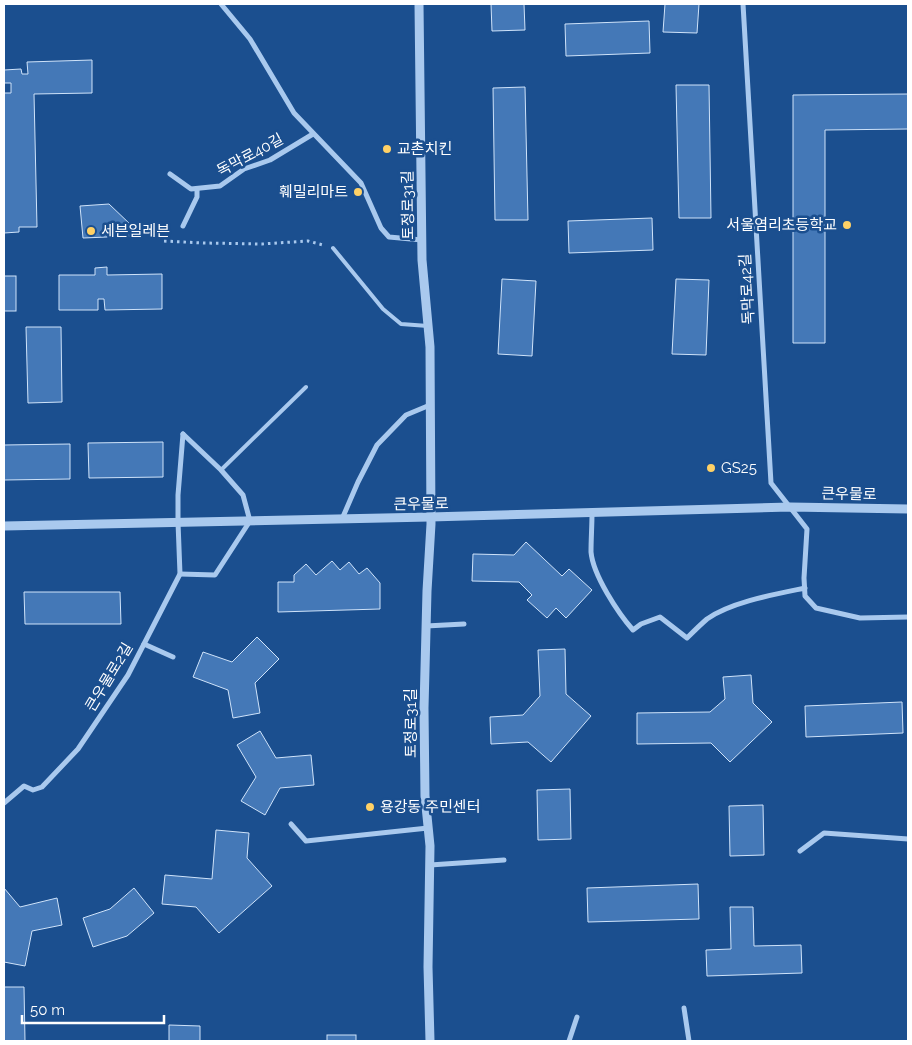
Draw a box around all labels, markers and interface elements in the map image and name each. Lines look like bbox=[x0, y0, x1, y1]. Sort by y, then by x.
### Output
street label: 독막로40길 bbox=[214, 130, 286, 180]
place label: 교촌치킨 bbox=[397, 140, 452, 158]
marker: 교촌치킨 bbox=[381, 143, 393, 155]
street label: 토정로31길 bbox=[398, 170, 418, 240]
place label: 훼밀리마트 bbox=[279, 183, 348, 201]
marker: 훼밀리마트 bbox=[352, 186, 364, 198]
place label: 서울염리초등학교 bbox=[727, 216, 837, 234]
marker: 서울염리초등학교 bbox=[841, 219, 853, 231]
place label: 세븐일레븐 bbox=[101, 222, 170, 240]
marker: 세븐일레븐 bbox=[85, 225, 97, 237]
street label: 독막로42길 bbox=[736, 253, 758, 325]
place label: GS25 bbox=[721, 459, 757, 477]
marker: GS25 bbox=[705, 462, 717, 474]
street label: 큰우물로 bbox=[821, 485, 877, 503]
street label: 큰우물로 bbox=[393, 495, 449, 513]
street label: 큰우물로2길 bbox=[82, 639, 136, 715]
street label: 토정로31길 bbox=[402, 688, 420, 758]
place label: 용강동 주민센터 bbox=[380, 798, 480, 816]
marker: 용강동 주민센터 bbox=[364, 801, 376, 813]
scale bar bbox=[22, 992, 165, 1024]
text: 50 m bbox=[30, 1001, 65, 1019]

